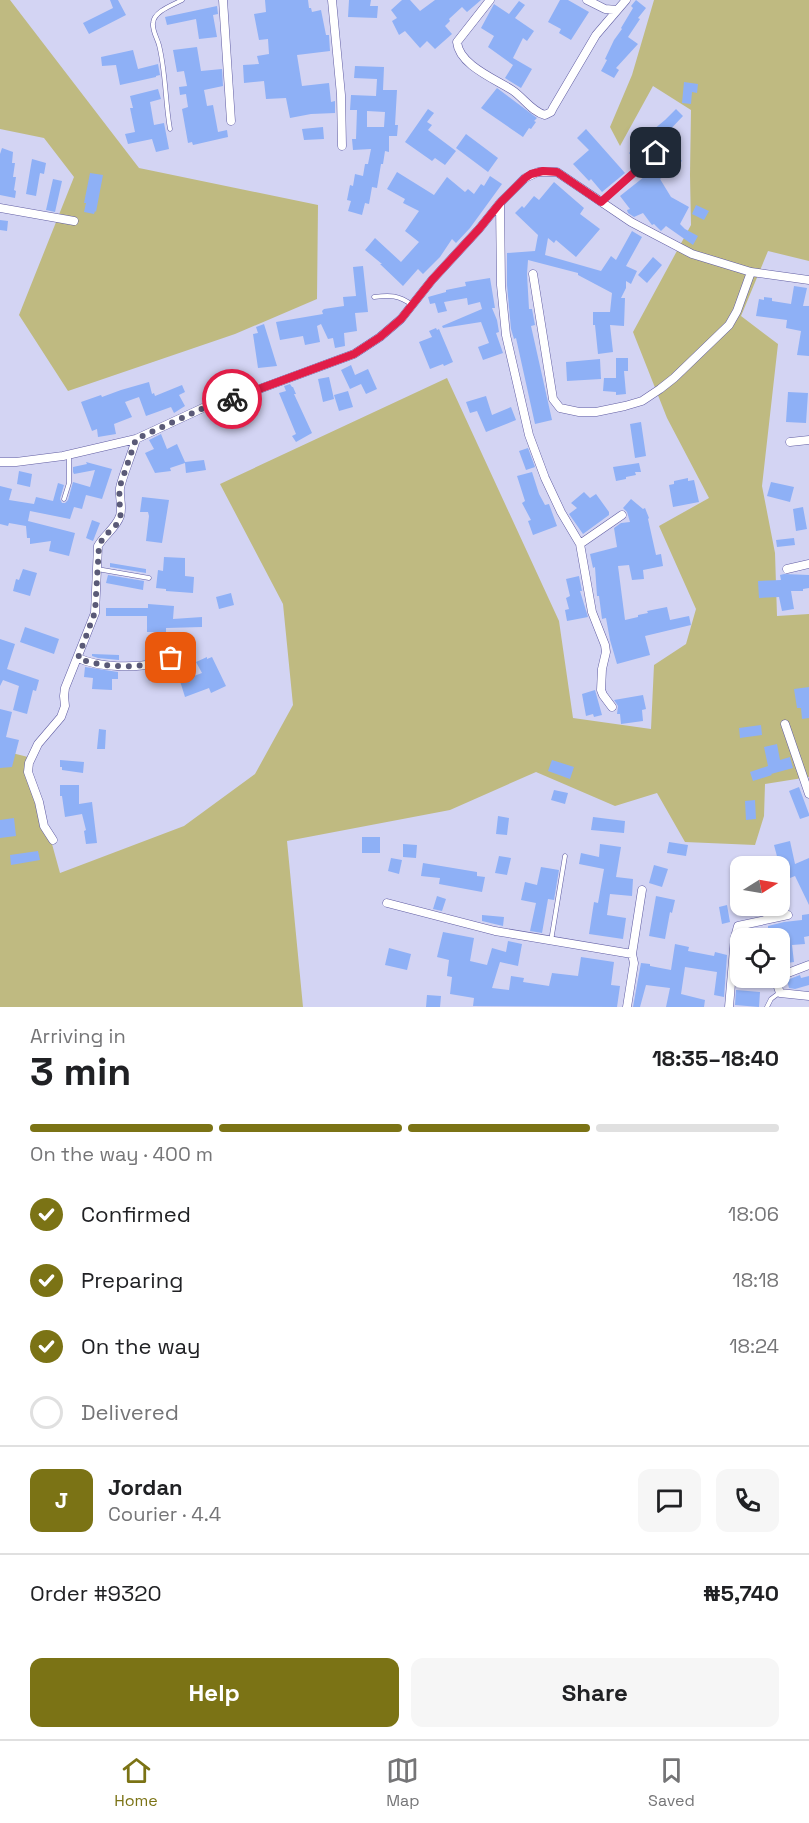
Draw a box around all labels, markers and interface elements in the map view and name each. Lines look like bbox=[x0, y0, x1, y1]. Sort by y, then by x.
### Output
pin bbox=[630, 127, 681, 178]
icon: home bbox=[639, 136, 672, 169]
courier bbox=[202, 369, 262, 429]
icon: bike bbox=[216, 383, 249, 416]
pin bbox=[145, 632, 196, 683]
icon: bag bbox=[154, 641, 187, 674]
north arrow bbox=[730, 856, 790, 916]
map controls bbox=[730, 856, 790, 988]
button: locate bbox=[730, 928, 790, 988]
text: Arriving in bbox=[30, 1023, 126, 1049]
text: 18:35–18:40 bbox=[652, 1044, 779, 1072]
text: 3 min bbox=[30, 1047, 131, 1096]
text: On the way · 400 m bbox=[30, 1141, 213, 1167]
icon: check bbox=[30, 1198, 63, 1231]
text: Confirmed bbox=[81, 1200, 191, 1228]
text: 18:06 bbox=[728, 1201, 779, 1227]
icon: check bbox=[30, 1264, 63, 1297]
text: Preparing bbox=[81, 1266, 183, 1294]
text: 18:18 bbox=[732, 1267, 779, 1293]
icon: check bbox=[30, 1330, 63, 1363]
text: On the way bbox=[81, 1332, 200, 1360]
text: 18:24 bbox=[729, 1333, 779, 1359]
text: Delivered bbox=[81, 1398, 179, 1426]
button: chat bbox=[638, 1469, 701, 1532]
button: phone bbox=[716, 1469, 779, 1532]
text: Jordan bbox=[108, 1473, 183, 1501]
text: J bbox=[55, 1486, 68, 1514]
text: Courier · 4.4 bbox=[108, 1501, 221, 1527]
text: Order #9320 bbox=[30, 1579, 162, 1607]
text: ₦5,740 bbox=[703, 1579, 779, 1607]
button: Help bbox=[30, 1658, 399, 1727]
button: Share bbox=[411, 1658, 779, 1727]
tab: Home bbox=[114, 1754, 158, 1811]
tab: Map bbox=[386, 1754, 420, 1811]
tab: Saved bbox=[648, 1754, 695, 1811]

